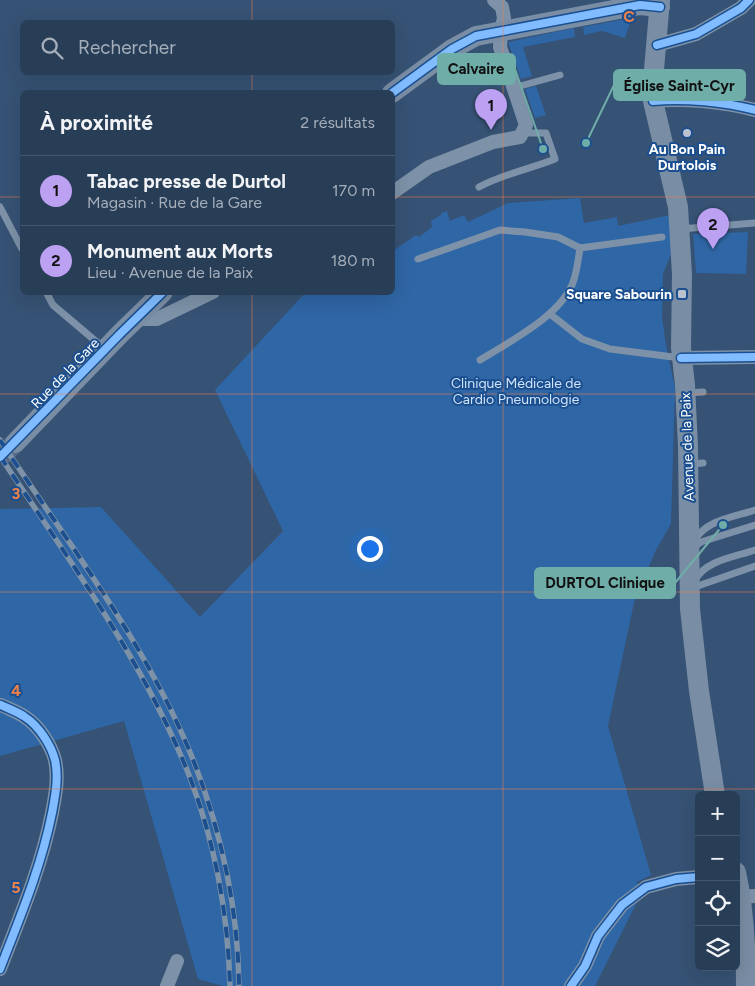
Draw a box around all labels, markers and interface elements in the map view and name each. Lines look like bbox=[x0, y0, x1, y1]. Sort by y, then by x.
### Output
text: C bbox=[623, 7, 635, 26]
search box bbox=[20, 20, 395, 75]
icon: search bbox=[38, 34, 66, 62]
text: Rechercher bbox=[78, 36, 176, 59]
callout: Calvaire bbox=[438, 54, 515, 84]
text: Calvaire bbox=[448, 60, 505, 78]
callout: Église Saint-Cyr bbox=[614, 70, 745, 100]
text: Église Saint-Cyr bbox=[623, 77, 735, 95]
pin: 1 bbox=[475, 89, 507, 130]
text: À proximité bbox=[40, 110, 153, 135]
text: 2 résultats bbox=[300, 113, 375, 132]
marker: Au Bon Pain Durtolois bbox=[681, 127, 693, 139]
place label: Au Bon Pain Durtolois bbox=[649, 141, 725, 174]
text: Tabac presse de Durtol bbox=[87, 170, 286, 193]
text: 1 bbox=[53, 181, 59, 200]
text: 170 m bbox=[332, 181, 375, 200]
text: Magasin · Rue de la Gare bbox=[87, 193, 262, 212]
pin: 2 bbox=[697, 208, 729, 249]
text: Monument aux Morts bbox=[87, 240, 273, 263]
text: 2 bbox=[51, 251, 61, 270]
text: 180 m bbox=[331, 251, 375, 270]
text: Lieu · Avenue de la Paix bbox=[87, 263, 253, 282]
place label: Square Sabourin bbox=[566, 286, 672, 303]
marker: Square Sabourin bbox=[676, 288, 688, 300]
street label: Rue de la Gare bbox=[28, 335, 103, 412]
park label: Clinique Médicale de Cardio Pneumologie bbox=[451, 375, 581, 408]
street label: Avenue de la Paix bbox=[677, 392, 698, 502]
text: 3 bbox=[12, 484, 21, 503]
your location bbox=[357, 536, 383, 562]
callout: DURTOL Clinique bbox=[535, 568, 675, 598]
text: DURTOL Clinique bbox=[545, 574, 665, 592]
text: 4 bbox=[11, 681, 21, 700]
map controls bbox=[695, 791, 740, 971]
button: + bbox=[695, 791, 740, 836]
button: − bbox=[695, 836, 740, 881]
text: 5 bbox=[11, 878, 21, 897]
button: locate bbox=[695, 881, 740, 926]
button: layers bbox=[695, 926, 740, 971]

